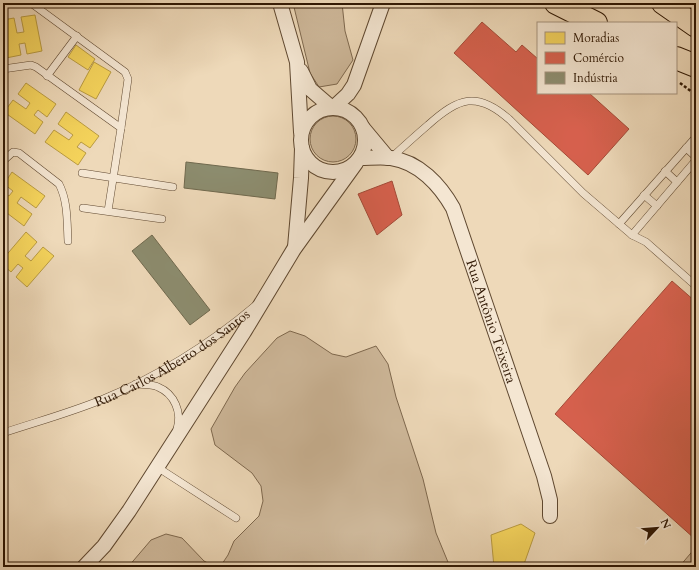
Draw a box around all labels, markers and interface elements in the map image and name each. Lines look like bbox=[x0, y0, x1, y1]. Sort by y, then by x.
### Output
legend bbox=[537, 22, 677, 94]
text: Moradias bbox=[573, 30, 619, 46]
text: Comércio bbox=[573, 50, 624, 66]
text: Indústria bbox=[573, 70, 618, 86]
street label: Rua Antônio Teixeira bbox=[461, 257, 521, 386]
street label: Rua Carlos Alberto dos Santos bbox=[92, 305, 254, 412]
north arrow bbox=[637, 508, 677, 548]
text: N bbox=[657, 516, 675, 532]

